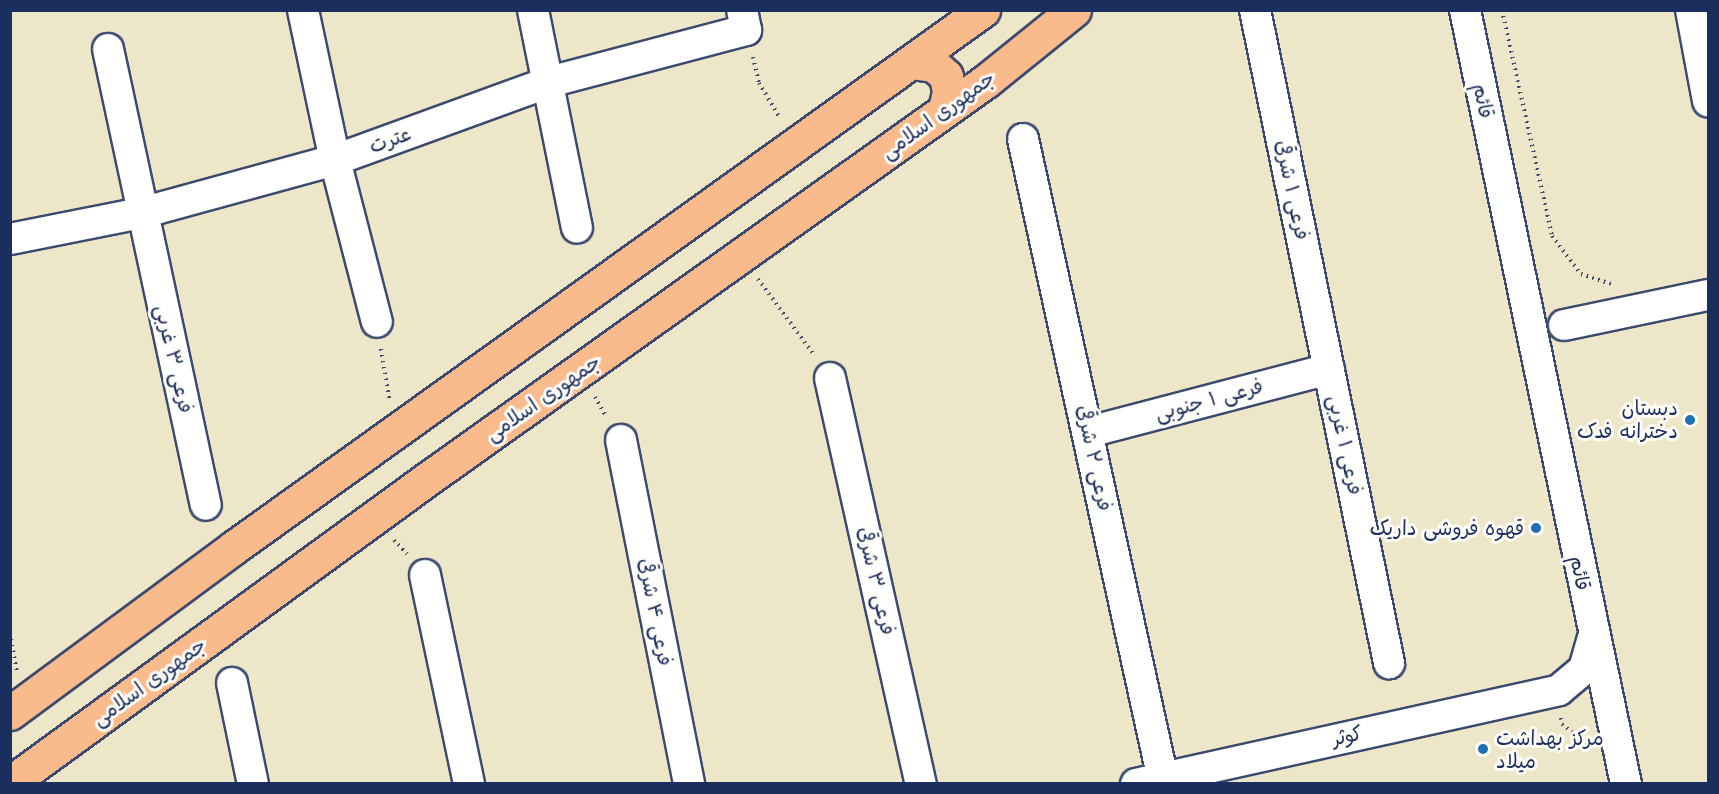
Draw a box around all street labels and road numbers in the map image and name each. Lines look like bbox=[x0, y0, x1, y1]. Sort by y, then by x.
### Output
street label: جمهوری اسلامی bbox=[876, 66, 1000, 164]
street label: قائم bbox=[1468, 82, 1498, 120]
street label: عترت bbox=[366, 121, 414, 159]
street label: فرعی ۱ شرقی bbox=[1270, 138, 1314, 242]
street label: فرعی ۳ غربی bbox=[150, 303, 198, 415]
street label: جمهوری اسلامی bbox=[481, 350, 605, 446]
street label: فرعی ۱ جنوبی bbox=[1152, 374, 1266, 426]
street label: فرعی ۱ غربی bbox=[1323, 393, 1367, 497]
street label: فرعی ۲ شرقی bbox=[1071, 403, 1117, 513]
street label: فرعی ۳ شرقی bbox=[852, 525, 900, 637]
street label: قائم bbox=[1565, 554, 1595, 592]
street label: فرعی ۴ شرقی bbox=[633, 556, 677, 668]
street label: جمهوری اسلامی bbox=[87, 633, 211, 731]
street label: کوثر bbox=[1329, 721, 1365, 751]

